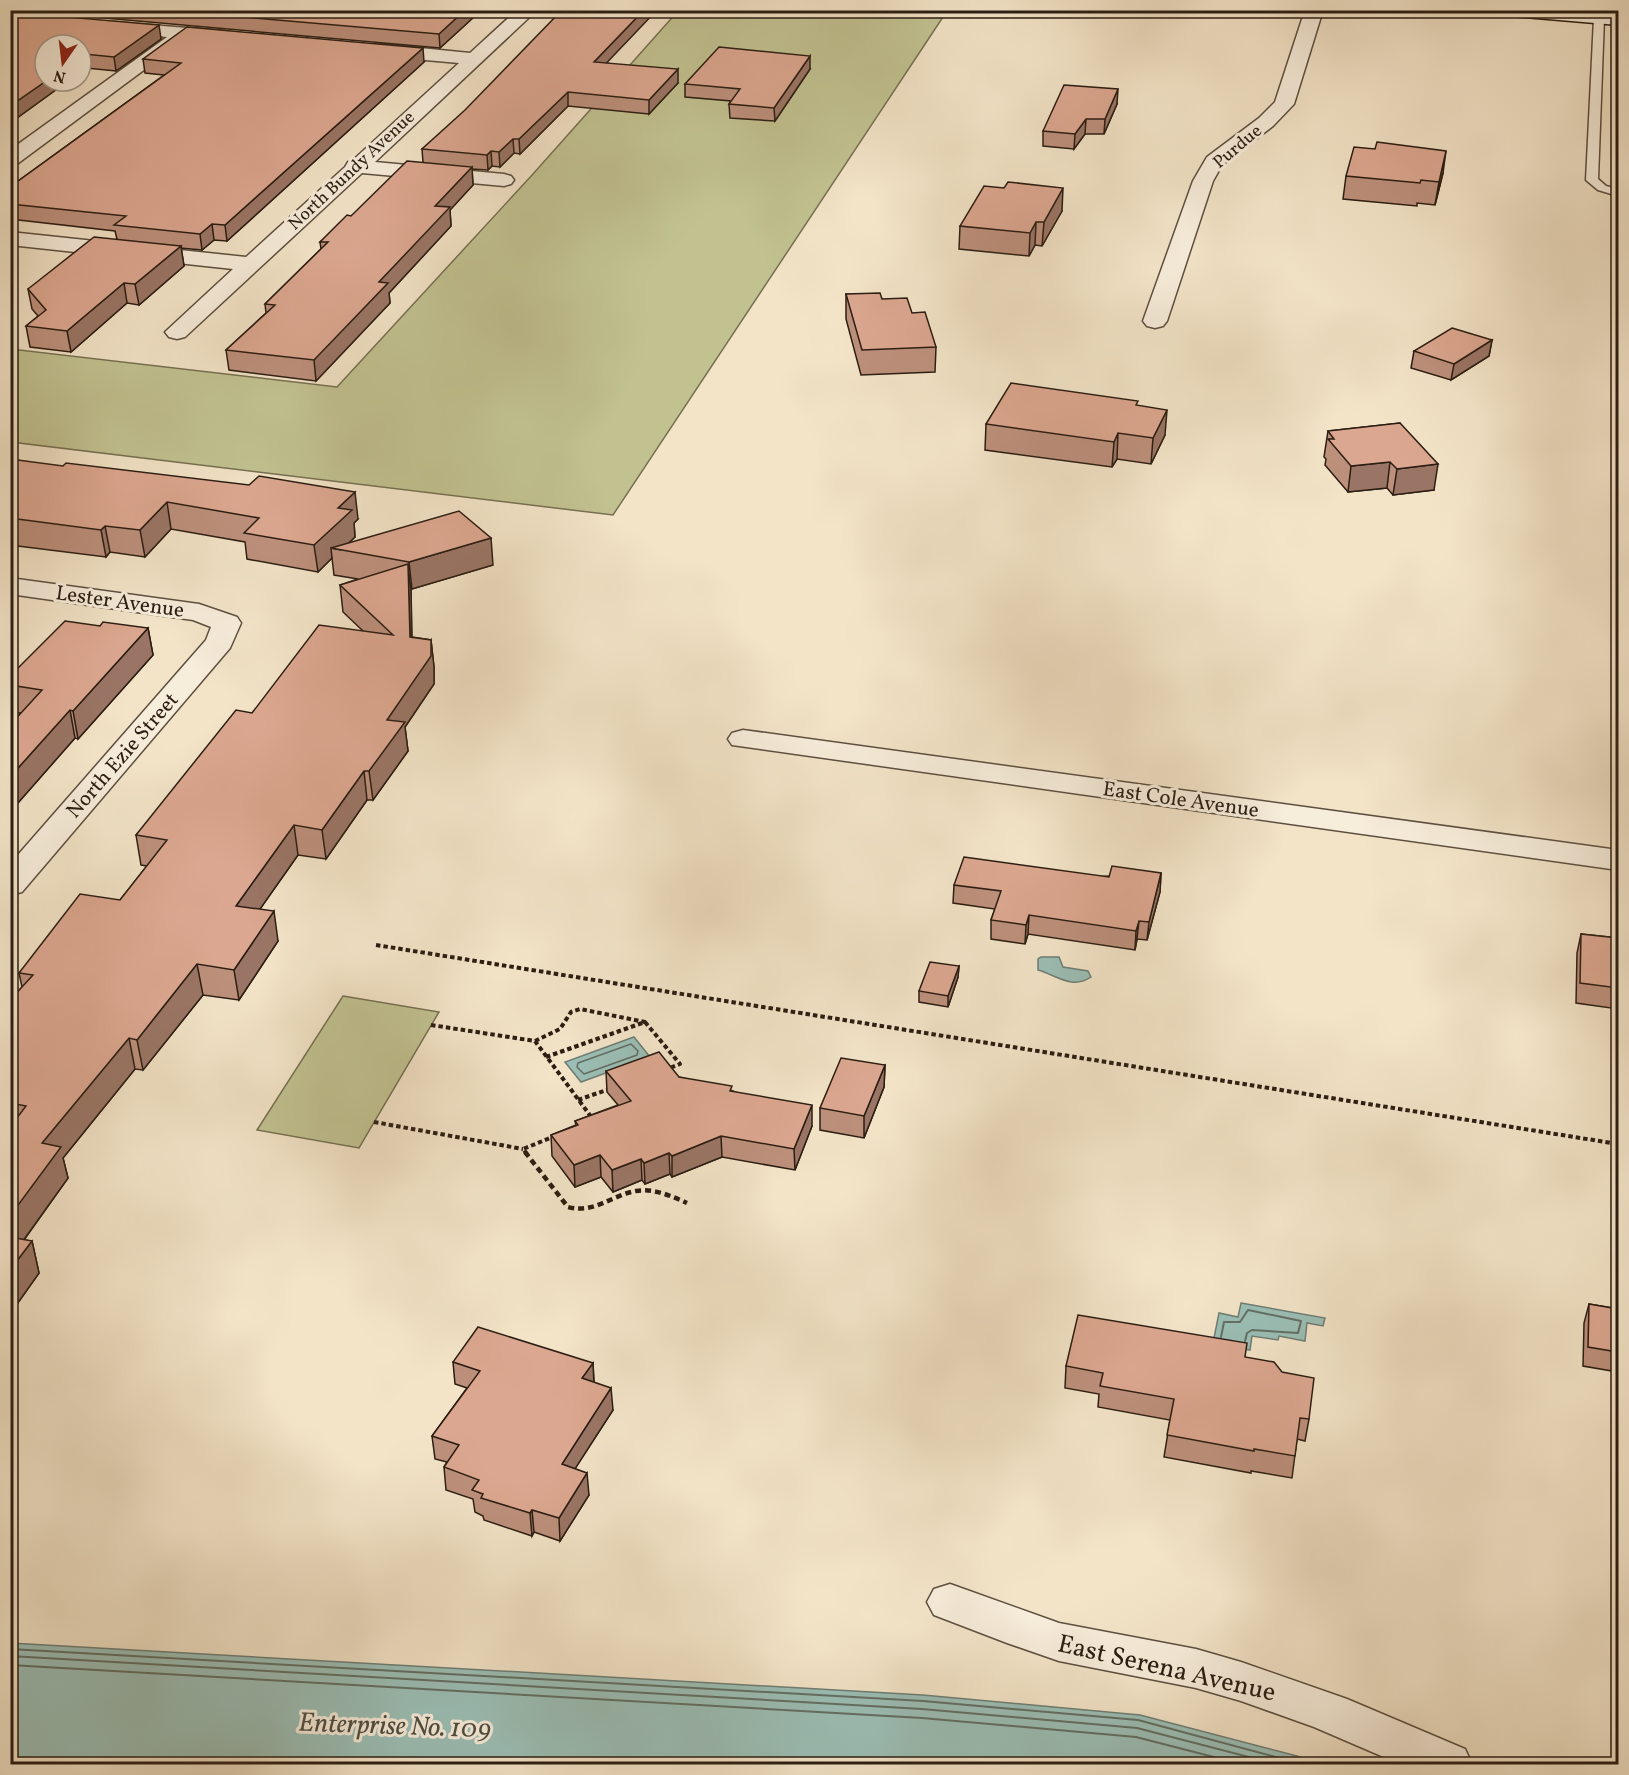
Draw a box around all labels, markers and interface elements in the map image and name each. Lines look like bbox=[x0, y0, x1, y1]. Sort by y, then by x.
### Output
north arrow bbox=[33, 33, 93, 93]
text: N bbox=[51, 63, 68, 88]
street label: North Bundy Avenue bbox=[283, 106, 421, 237]
street label: Purdue bbox=[1208, 119, 1268, 175]
street label: Lester Avenue bbox=[54, 579, 186, 626]
street label: North Ezie Street bbox=[60, 687, 186, 825]
street label: East Cole Avenue bbox=[1101, 775, 1261, 826]
street label: East Serena Avenue bbox=[1054, 1626, 1279, 1712]
water label: Enterprise No. 109 bbox=[298, 1705, 492, 1749]

